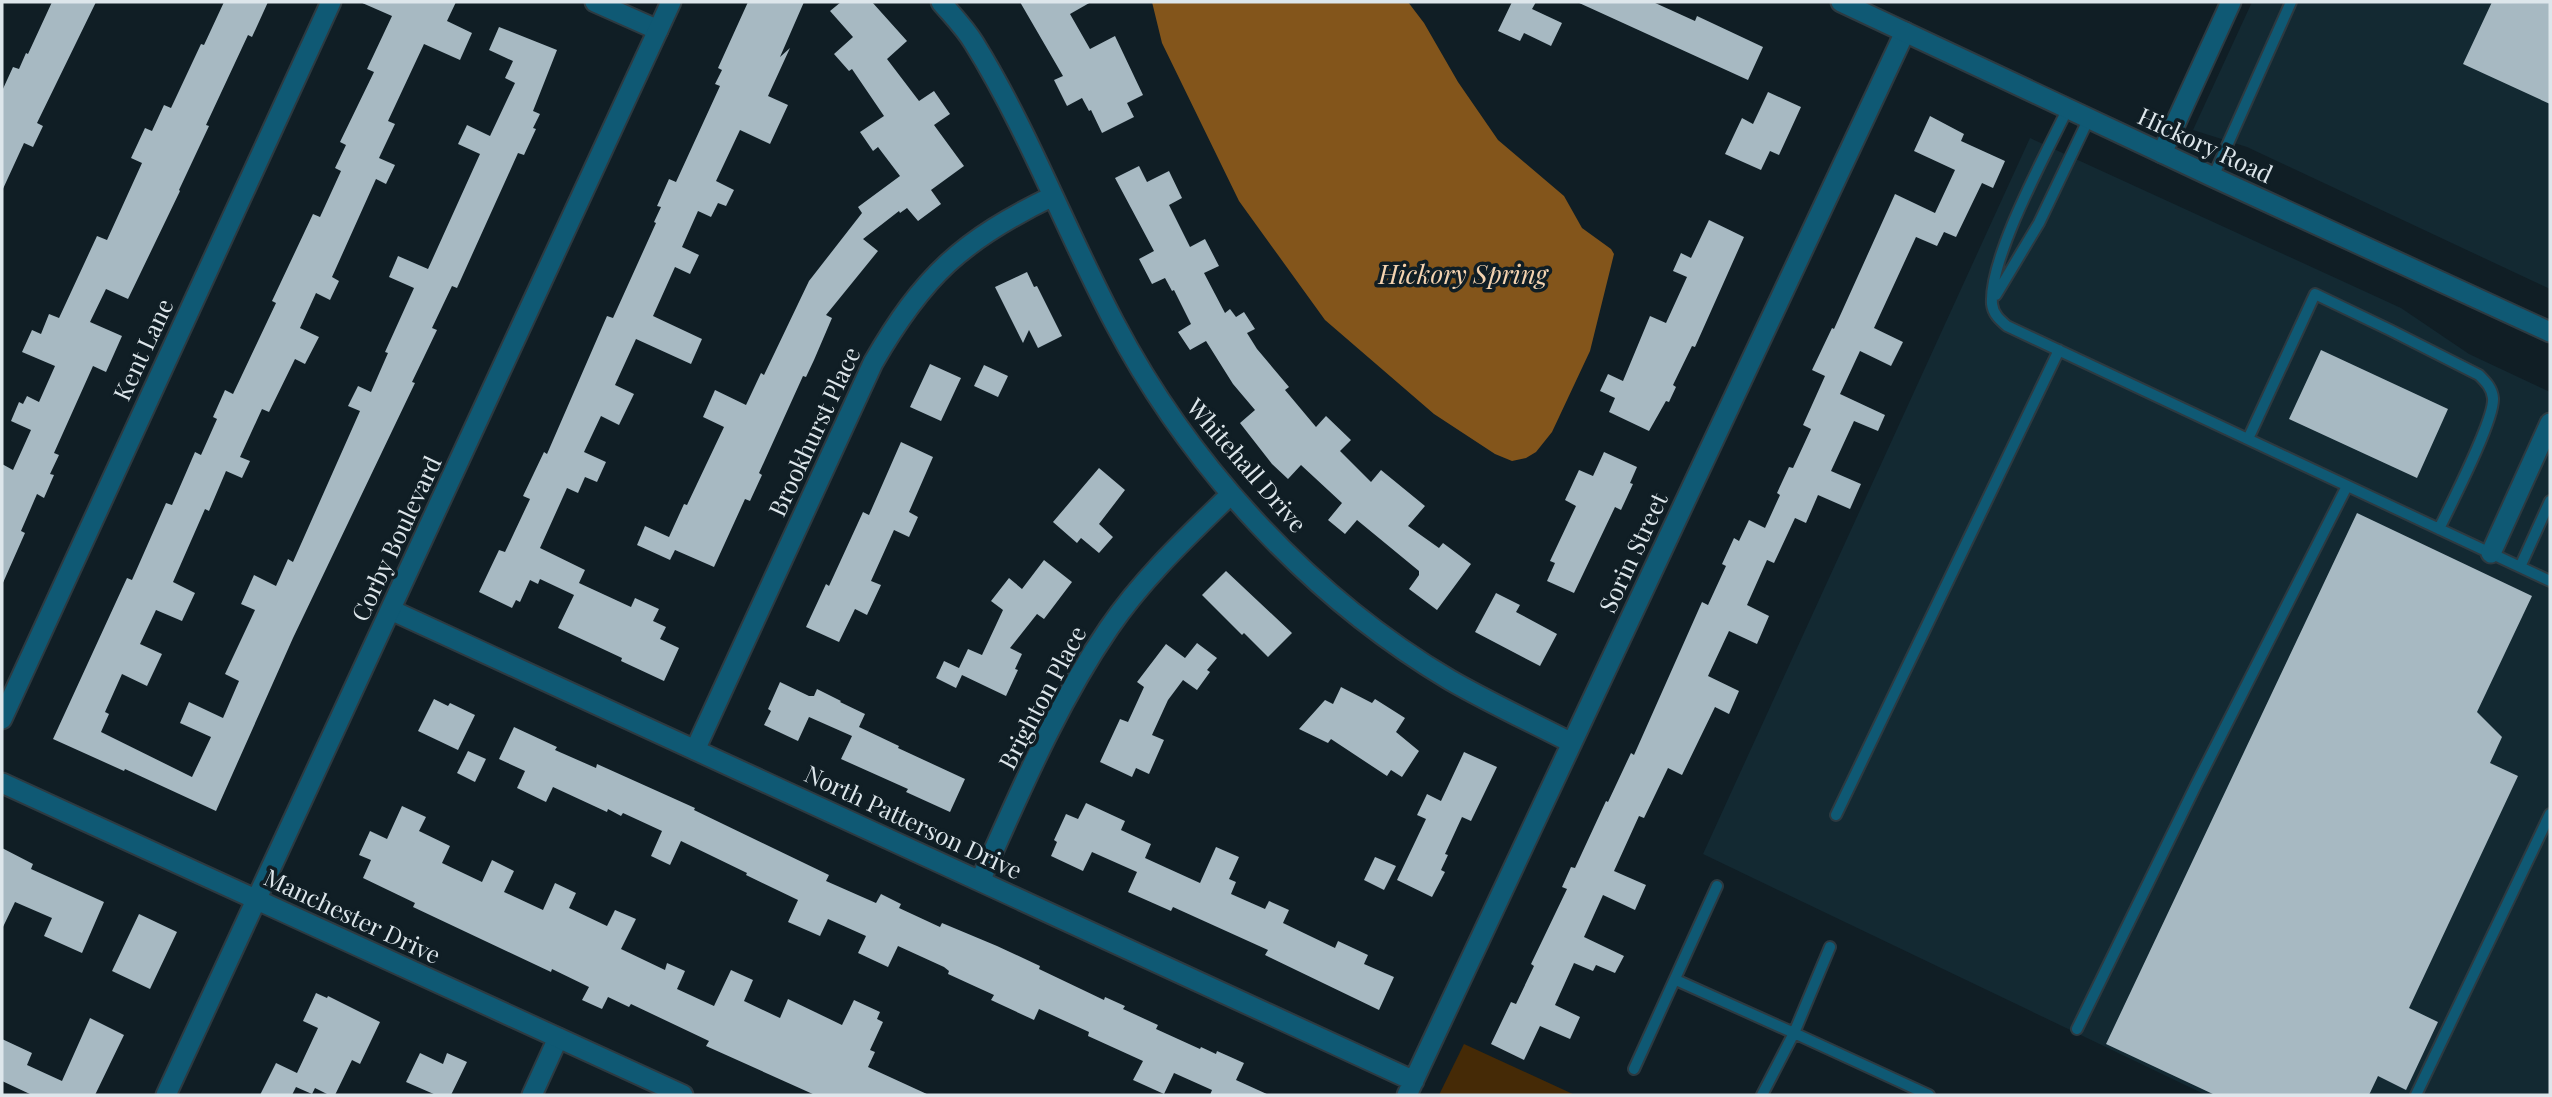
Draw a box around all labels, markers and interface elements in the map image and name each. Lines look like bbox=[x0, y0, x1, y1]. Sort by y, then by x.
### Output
street label: Hickory Road bbox=[2133, 99, 2278, 189]
water label: Hickory Spring bbox=[1378, 256, 1550, 291]
street label: Kent Lane bbox=[105, 293, 180, 405]
street label: Brookhurst Place bbox=[760, 341, 866, 521]
street label: Whitehall Drive bbox=[1180, 390, 1315, 539]
street label: Corby Boulevard bbox=[343, 450, 448, 626]
street label: Sorin Street bbox=[1591, 487, 1674, 617]
street label: Brighton Place bbox=[990, 620, 1092, 774]
street label: North Patterson Drive bbox=[800, 757, 1028, 886]
street label: Manchester Drive bbox=[259, 860, 446, 970]

